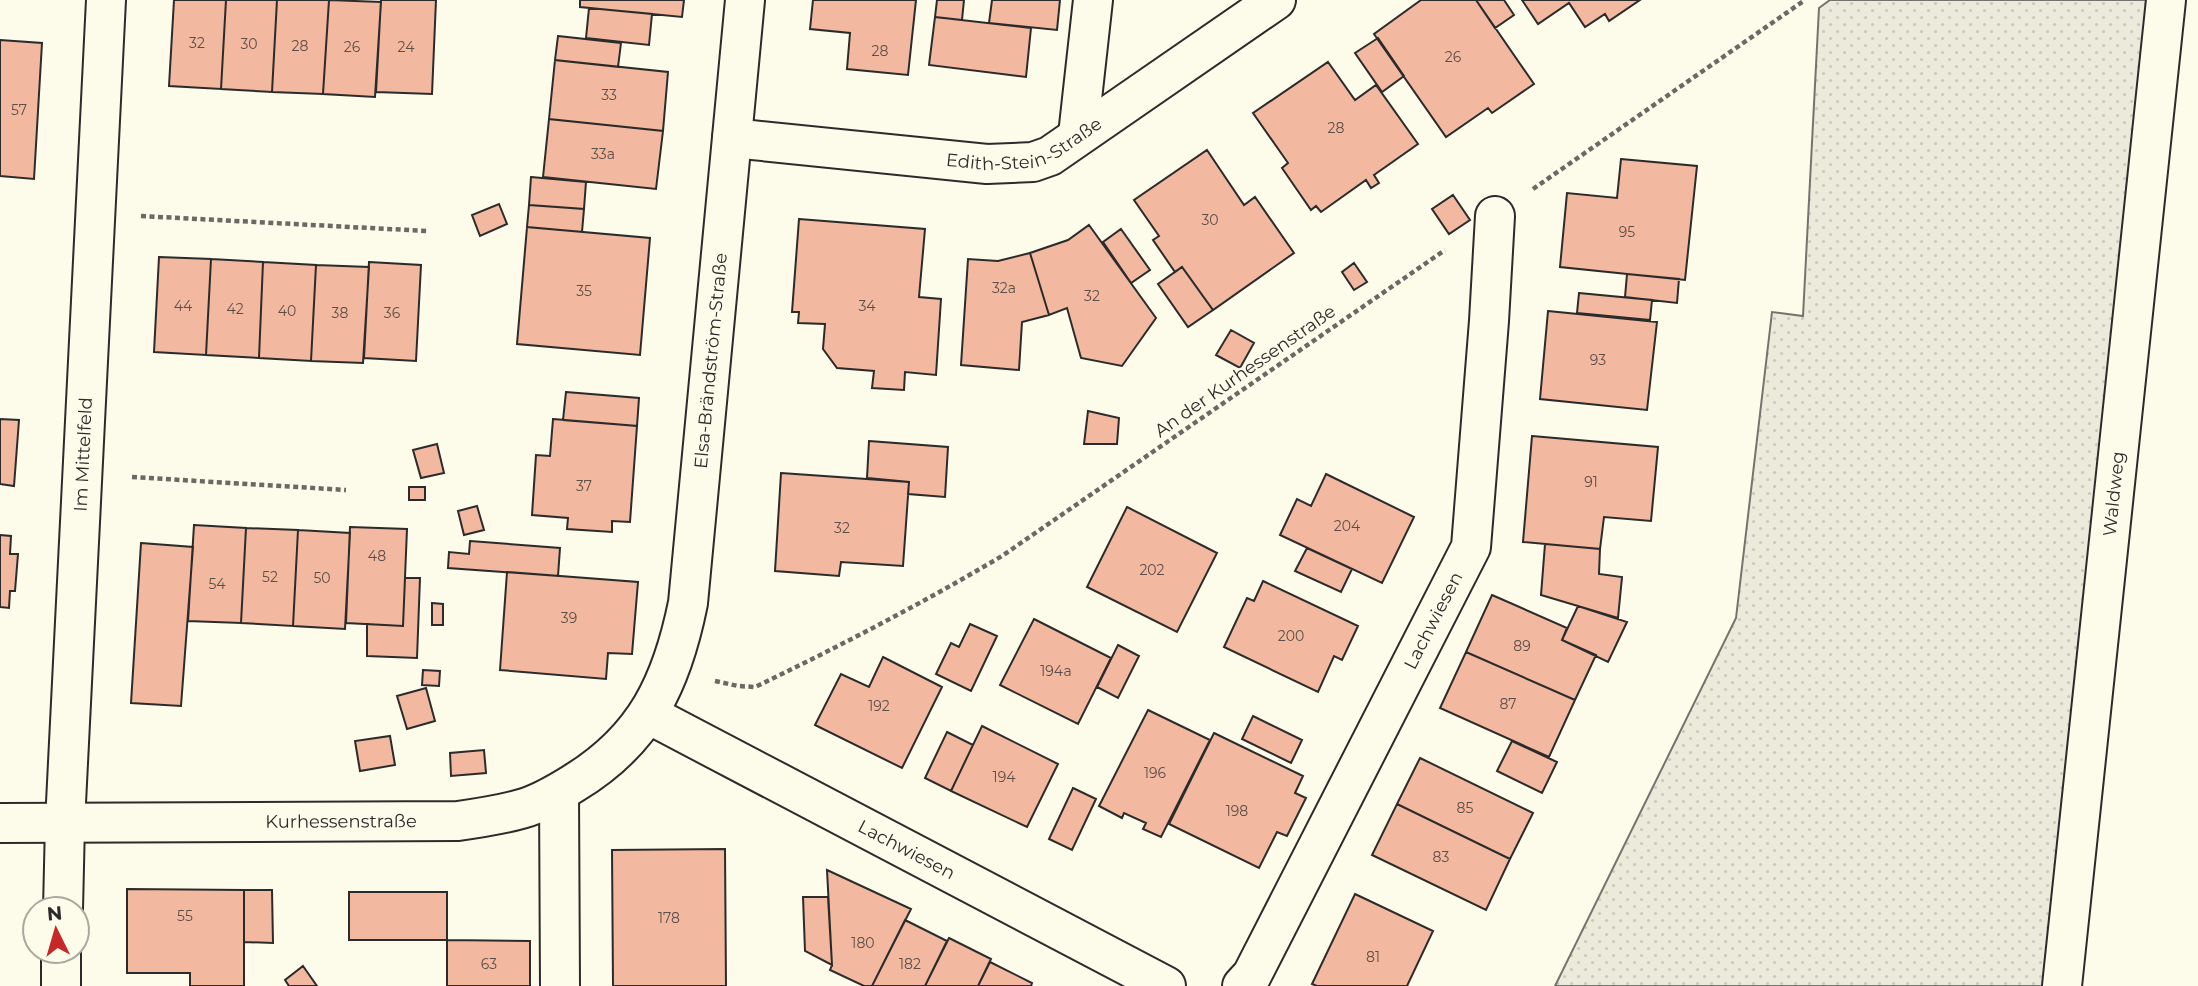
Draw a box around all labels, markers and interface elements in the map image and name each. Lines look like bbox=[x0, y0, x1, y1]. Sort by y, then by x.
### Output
house number: 32 bbox=[189, 34, 205, 52]
house number: 30 bbox=[240, 35, 258, 53]
house number: 28 bbox=[292, 37, 309, 55]
house number: 26 bbox=[344, 38, 361, 56]
house number: 24 bbox=[398, 38, 415, 56]
house number: 28 bbox=[872, 42, 889, 60]
house number: 26 bbox=[1445, 48, 1462, 66]
house number: 33 bbox=[601, 86, 617, 104]
house number: 57 bbox=[11, 101, 27, 119]
street label: Edith-Stein-Straße bbox=[945, 113, 1106, 175]
house number: 28 bbox=[1328, 119, 1345, 137]
house number: 33a bbox=[591, 145, 615, 163]
house number: 30 bbox=[1201, 211, 1219, 229]
house number: 95 bbox=[1619, 223, 1635, 241]
street label: Elsa-Brändström-Straße bbox=[690, 252, 732, 470]
house number: 32a bbox=[992, 279, 1016, 297]
house number: 35 bbox=[576, 282, 592, 300]
house number: 32 bbox=[1084, 287, 1100, 305]
house number: 44 bbox=[174, 297, 193, 315]
house number: 34 bbox=[858, 297, 876, 315]
house number: 42 bbox=[226, 300, 244, 318]
street label: An der Kurhessenstraße bbox=[1150, 300, 1340, 442]
house number: 40 bbox=[278, 302, 296, 320]
house number: 38 bbox=[332, 304, 348, 322]
house number: 36 bbox=[384, 304, 401, 322]
house number: 93 bbox=[1590, 351, 1606, 369]
street label: Im Mittelfeld bbox=[70, 397, 97, 512]
street label: Waldweg bbox=[2099, 450, 2129, 537]
house number: 91 bbox=[1584, 473, 1598, 491]
house number: 37 bbox=[576, 477, 592, 495]
house number: 204 bbox=[1334, 517, 1361, 535]
house number: 32 bbox=[834, 519, 850, 537]
house number: 48 bbox=[368, 547, 386, 565]
house number: 202 bbox=[1139, 561, 1165, 579]
house number: 52 bbox=[262, 568, 278, 586]
street label: Lachwiesen bbox=[1399, 568, 1467, 673]
house number: 50 bbox=[313, 569, 331, 587]
house number: 54 bbox=[208, 575, 226, 593]
house number: 39 bbox=[561, 609, 577, 627]
house number: 200 bbox=[1278, 627, 1304, 645]
house number: 89 bbox=[1513, 637, 1531, 655]
house number: 194a bbox=[1040, 662, 1072, 680]
house number: 87 bbox=[1499, 695, 1517, 713]
house number: 192 bbox=[868, 697, 890, 715]
house number: 196 bbox=[1144, 764, 1167, 782]
house number: 194 bbox=[993, 768, 1016, 786]
house number: 85 bbox=[1457, 799, 1474, 817]
house number: 198 bbox=[1226, 802, 1248, 820]
street label: Kurhessenstraße bbox=[265, 810, 417, 833]
street label: Lachwiesen bbox=[854, 815, 959, 884]
house number: 83 bbox=[1433, 848, 1450, 866]
north arrow bbox=[21, 895, 91, 965]
text: N bbox=[46, 901, 63, 926]
house number: 55 bbox=[177, 907, 193, 925]
house number: 178 bbox=[658, 909, 680, 927]
house number: 180 bbox=[851, 934, 875, 952]
house number: 81 bbox=[1366, 948, 1380, 966]
house number: 63 bbox=[481, 955, 497, 973]
house number: 182 bbox=[899, 955, 921, 973]

